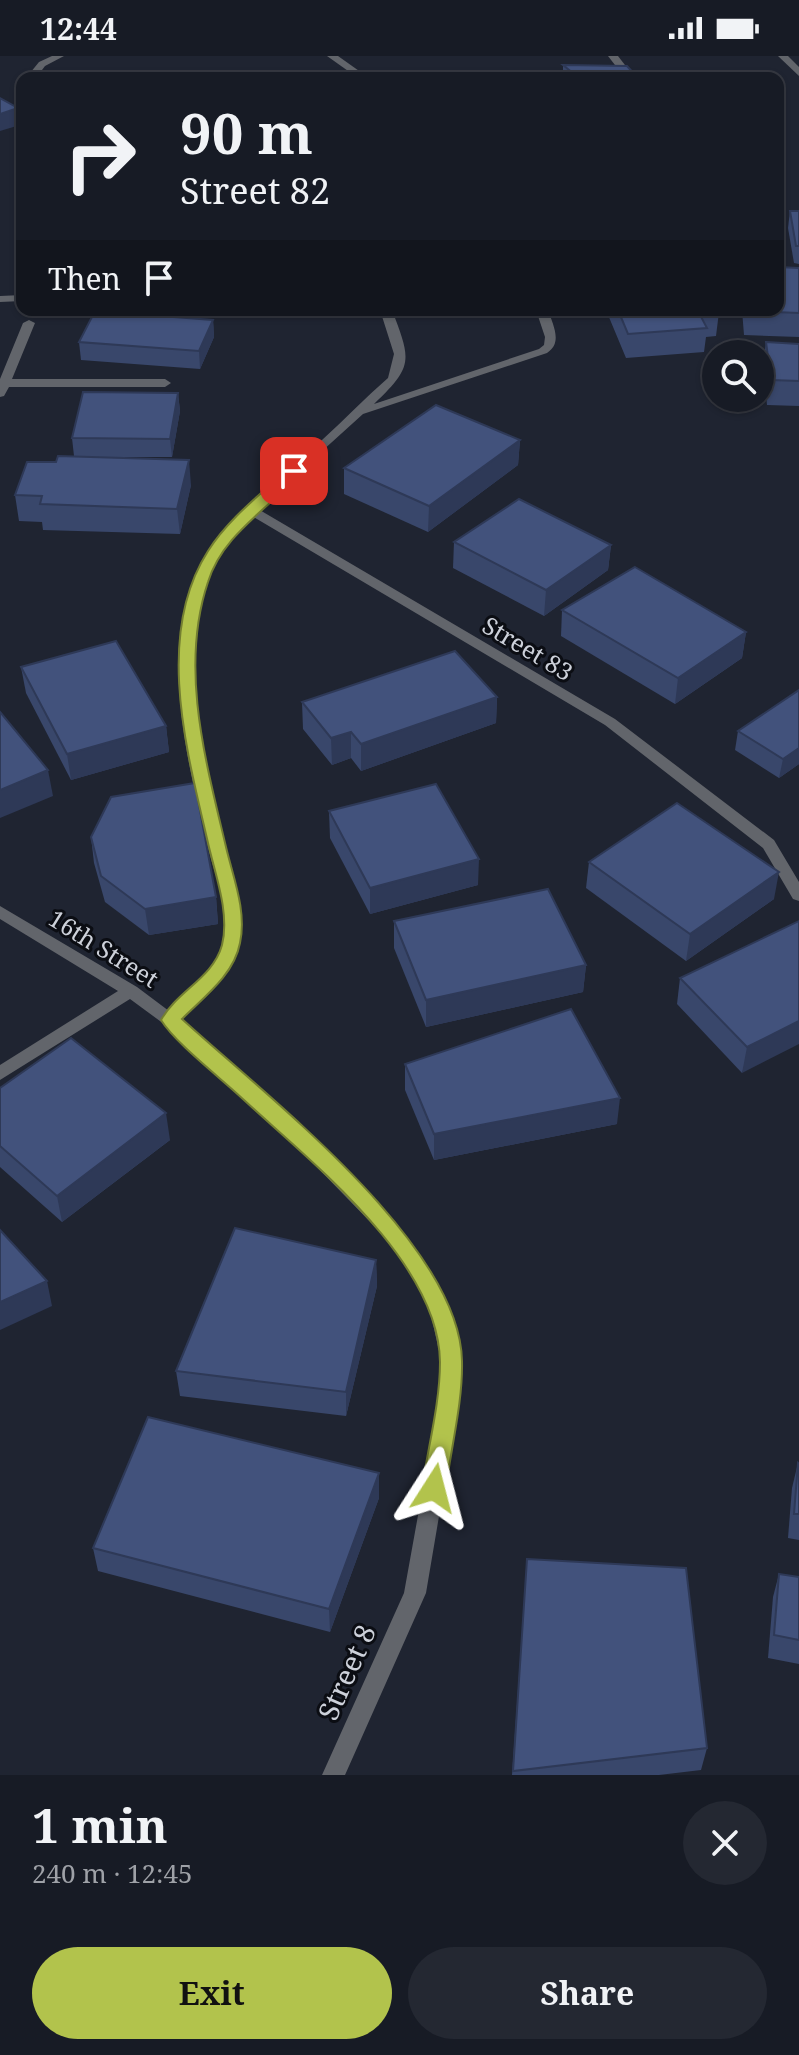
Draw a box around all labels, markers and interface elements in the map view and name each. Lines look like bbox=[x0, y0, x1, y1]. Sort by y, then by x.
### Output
text: 12:44 bbox=[40, 8, 117, 49]
text: 90 m bbox=[180, 94, 313, 170]
icon: right bbox=[48, 104, 152, 208]
text: Street 82 bbox=[180, 166, 330, 215]
icon: arrive bbox=[137, 256, 181, 300]
text: Then bbox=[48, 258, 121, 299]
map controls bbox=[702, 340, 774, 412]
button: search bbox=[702, 340, 774, 412]
pin bbox=[260, 437, 328, 505]
icon: arrive bbox=[272, 449, 316, 493]
street label: Street 83 bbox=[477, 608, 579, 688]
street label: 16th Street bbox=[43, 901, 165, 995]
position arrow bbox=[392, 1446, 476, 1530]
street label: Street 8 bbox=[308, 1618, 384, 1726]
text: 1 min bbox=[32, 1792, 168, 1857]
button: close bbox=[683, 1801, 767, 1885]
text: 240 m · 12:45 bbox=[32, 1855, 193, 1891]
button: Exit bbox=[32, 1947, 392, 2039]
button: Share bbox=[408, 1947, 767, 2039]

